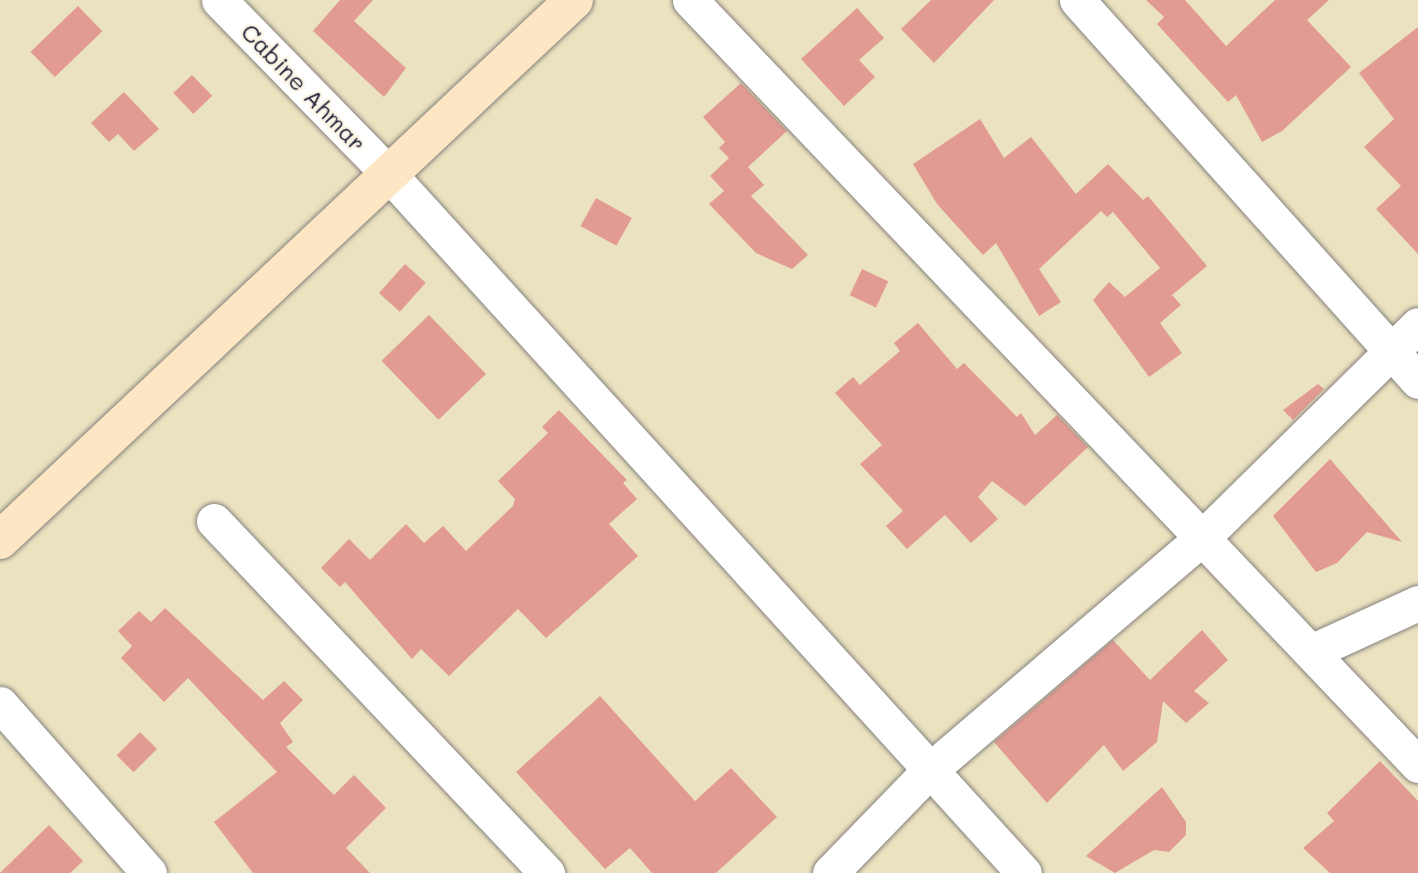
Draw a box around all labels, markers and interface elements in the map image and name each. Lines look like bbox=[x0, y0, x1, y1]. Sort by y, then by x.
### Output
street label: Cabine Ahmar bbox=[236, 17, 372, 157]

